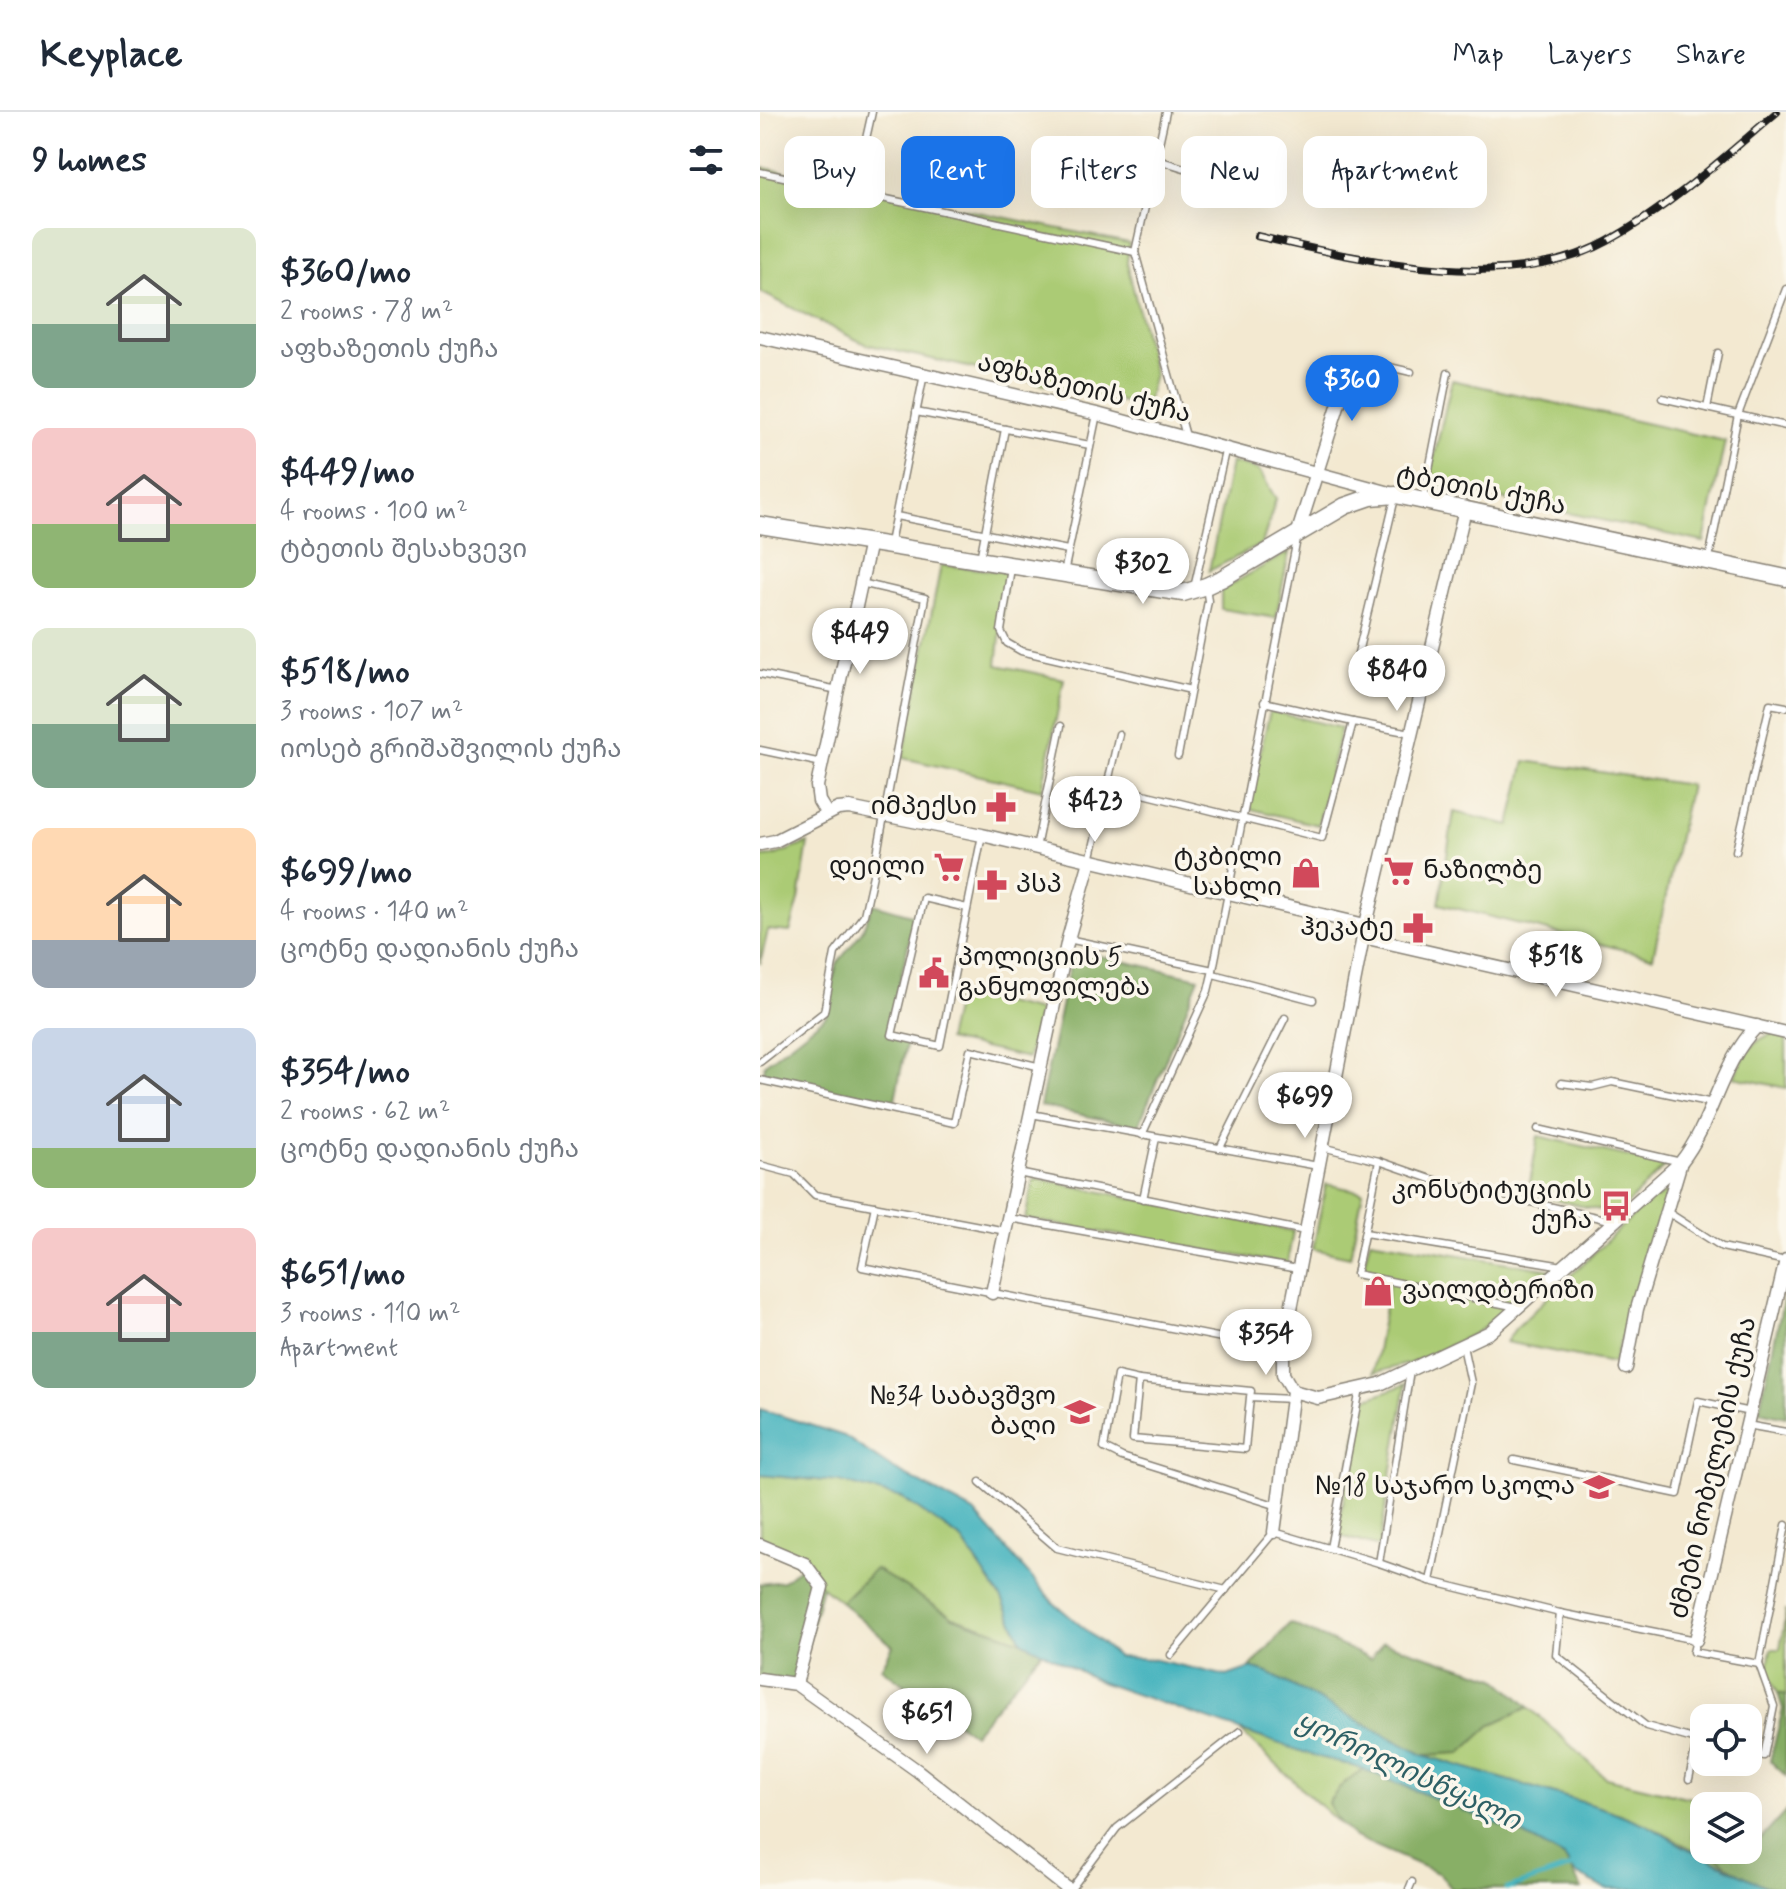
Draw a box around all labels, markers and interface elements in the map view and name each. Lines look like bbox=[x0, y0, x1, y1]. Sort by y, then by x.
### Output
text: Keyplace bbox=[40, 31, 183, 80]
text: Map bbox=[1453, 37, 1504, 74]
text: Layers bbox=[1548, 37, 1632, 74]
text: Share bbox=[1676, 37, 1746, 74]
chip: Buy bbox=[784, 136, 885, 208]
chip: Rent bbox=[901, 136, 1015, 208]
chip: Filters bbox=[1031, 136, 1165, 208]
chip: New bbox=[1181, 136, 1287, 208]
chip: Apartment bbox=[1303, 136, 1487, 208]
text: 9 homes bbox=[32, 138, 147, 183]
icon: filters bbox=[684, 138, 728, 182]
text: $360/mo bbox=[280, 250, 411, 295]
icon: home bbox=[96, 260, 192, 356]
text: 2 rooms · 78 m² bbox=[280, 295, 453, 329]
text: აფხაზეთის ქუჩა bbox=[280, 333, 499, 367]
street label: აფხაზეთის ქუჩა bbox=[974, 346, 1194, 432]
pin: $360 bbox=[1305, 355, 1399, 423]
text: $360 bbox=[1323, 364, 1381, 398]
text: $449/mo bbox=[280, 450, 415, 495]
street label: ტბეთის ქუჩა bbox=[1393, 458, 1569, 524]
icon: home bbox=[96, 460, 192, 556]
text: 4 rooms · 100 m² bbox=[280, 495, 468, 529]
text: ტბეთის შესახვევი bbox=[280, 533, 527, 567]
pin: $302 bbox=[1096, 538, 1190, 606]
text: $302 bbox=[1114, 547, 1172, 581]
pin: $449 bbox=[813, 608, 907, 676]
text: $449 bbox=[830, 617, 890, 651]
pin: $840 bbox=[1350, 645, 1444, 713]
text: $518/mo bbox=[280, 650, 410, 695]
text: $840 bbox=[1366, 654, 1428, 688]
icon: home bbox=[96, 660, 192, 756]
text: 3 rooms · 107 m² bbox=[280, 695, 463, 729]
text: იოსებ გრიშაშვილის ქუჩა bbox=[280, 733, 622, 767]
pin: $423 bbox=[1048, 776, 1142, 844]
text: $423 bbox=[1068, 785, 1122, 819]
place label: იმპექსი bbox=[871, 790, 977, 824]
pharmacy icon: იმპექსი bbox=[984, 790, 1018, 824]
place label: ტკბილი სახლი bbox=[1173, 841, 1282, 905]
text: $699/mo bbox=[280, 850, 412, 895]
place label: დეილი bbox=[829, 850, 925, 884]
supermarket icon: დეილი bbox=[932, 850, 966, 884]
supermarket icon: ნაზილბე bbox=[1382, 854, 1416, 888]
place label: ნაზილბე bbox=[1423, 854, 1543, 888]
shop icon: ტკბილი სახლი bbox=[1289, 856, 1323, 890]
icon: home bbox=[96, 860, 192, 956]
pharmacy icon: პსპ bbox=[975, 868, 1009, 902]
place label: პსპ bbox=[1016, 868, 1062, 902]
text: 4 rooms · 140 m² bbox=[280, 895, 469, 929]
place label: ჰეკატე bbox=[1300, 911, 1394, 945]
pharmacy icon: ჰეკატე bbox=[1401, 911, 1435, 945]
pin: $518 bbox=[1509, 931, 1603, 999]
text: ცოტნე დადიანის ქუჩა bbox=[280, 933, 579, 967]
text: $518 bbox=[1528, 940, 1584, 974]
place label: პოლიციის 5 განყოფილება bbox=[958, 941, 1150, 1005]
public building icon: პოლიციის 5 განყოფილება bbox=[917, 956, 951, 990]
text: $354/mo bbox=[280, 1050, 410, 1095]
icon: home bbox=[96, 1060, 192, 1156]
pin: $699 bbox=[1258, 1072, 1352, 1140]
text: $699 bbox=[1276, 1081, 1334, 1115]
text: 2 rooms · 62 m² bbox=[280, 1095, 450, 1129]
text: ცოტნე დადიანის ქუჩა bbox=[280, 1133, 579, 1167]
place label: კონსტიტუციის ქუჩა bbox=[1392, 1174, 1592, 1238]
bus stop icon: კონსტიტუციის ქუჩა bbox=[1599, 1189, 1633, 1223]
text: $651/mo bbox=[280, 1252, 405, 1297]
icon: home bbox=[96, 1260, 192, 1356]
shop icon: ვაილდბერიზი bbox=[1361, 1274, 1395, 1308]
place label: ვაილდბერიზი bbox=[1402, 1274, 1594, 1308]
text: 3 rooms · 110 m² bbox=[280, 1297, 461, 1331]
pin: $354 bbox=[1219, 1309, 1313, 1377]
street label: ძმები ნობელების ქუჩა bbox=[1663, 1314, 1765, 1622]
text: $354 bbox=[1238, 1318, 1294, 1352]
text: Apartment bbox=[280, 1331, 398, 1365]
place label: №34 საბავშვო ბაღი bbox=[870, 1380, 1056, 1444]
school or university icon: №34 საბავშვო ბაღი bbox=[1063, 1395, 1097, 1429]
place label: №18 საჯარო სკოლა bbox=[1315, 1470, 1575, 1504]
school or university icon: №18 საჯარო სკოლა bbox=[1582, 1470, 1616, 1504]
pin: $651 bbox=[880, 1688, 974, 1756]
text: $651 bbox=[901, 1697, 953, 1731]
water label: ყოროლისწყალი bbox=[1290, 1704, 1528, 1841]
map controls bbox=[1690, 1704, 1762, 1864]
button: locate bbox=[1690, 1704, 1762, 1776]
button: layers bbox=[1690, 1792, 1762, 1864]

